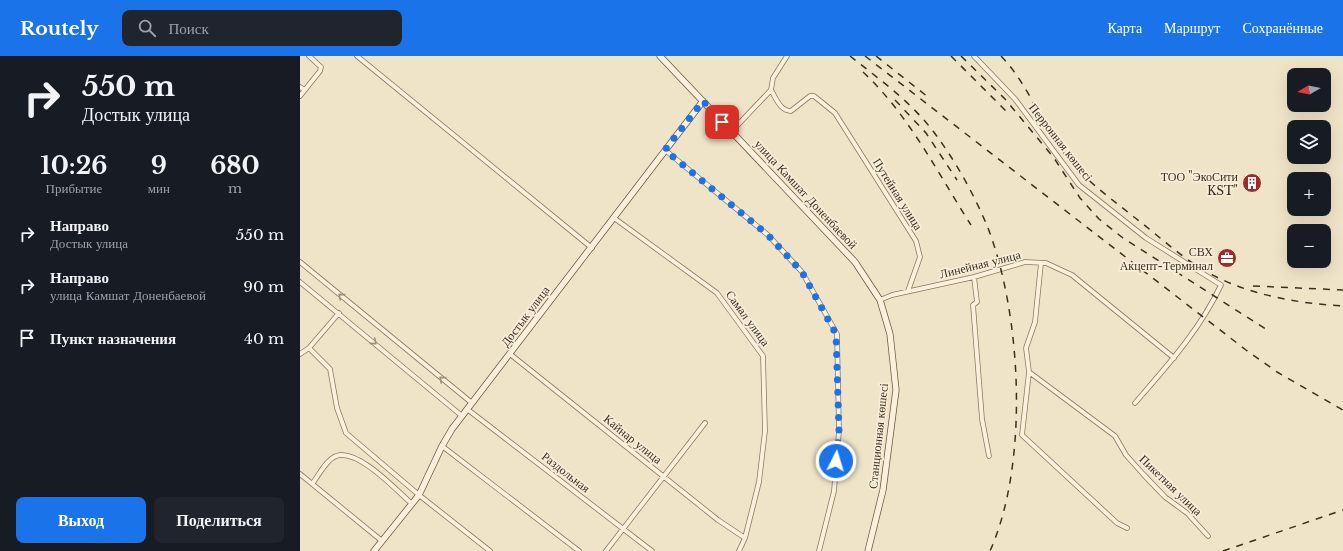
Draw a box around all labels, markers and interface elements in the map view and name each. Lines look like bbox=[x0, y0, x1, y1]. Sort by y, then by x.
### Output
search box bbox=[122, 10, 402, 46]
text: Routely bbox=[20, 17, 98, 40]
icon: search bbox=[136, 17, 158, 39]
text: Поиск bbox=[168, 19, 209, 38]
text: Карта bbox=[1107, 19, 1142, 37]
text: Маршрут bbox=[1164, 19, 1220, 37]
text: Сохранённые bbox=[1242, 19, 1323, 37]
north arrow bbox=[1287, 68, 1331, 112]
map controls bbox=[1287, 68, 1331, 268]
text: 550 m bbox=[82, 69, 175, 104]
icon: right bbox=[16, 72, 68, 124]
street label: Перронная көшесі bbox=[1026, 100, 1096, 184]
text: Достык улица bbox=[82, 104, 190, 126]
pin bbox=[705, 105, 739, 139]
icon: arrive bbox=[711, 111, 733, 133]
button: layers bbox=[1287, 120, 1331, 164]
street label: улица Камшат Доненбаевой bbox=[751, 136, 861, 252]
text: 10:26 bbox=[40, 151, 107, 180]
text: 9 bbox=[151, 151, 167, 180]
text: 680 bbox=[210, 151, 260, 180]
street label: Путейная улица bbox=[870, 155, 926, 233]
place label: ТОО "ЭкоСити KST" bbox=[1161, 169, 1239, 198]
building icon: ТОО "ЭкоСити KST" bbox=[1241, 172, 1263, 194]
button: + bbox=[1287, 172, 1331, 216]
text: Прибытие bbox=[46, 180, 102, 197]
text: мин bbox=[148, 180, 170, 197]
text: m bbox=[228, 180, 242, 197]
text: Направо bbox=[50, 216, 109, 235]
icon: right bbox=[16, 223, 38, 245]
button: − bbox=[1287, 224, 1331, 268]
text: 550 m bbox=[236, 225, 284, 244]
text: Достык улица bbox=[50, 235, 128, 252]
place label: СВХ Акцепт-Терминал bbox=[1120, 244, 1213, 273]
street label: Линейная улица bbox=[938, 247, 1023, 281]
office icon: СВХ Акцепт-Терминал bbox=[1216, 247, 1238, 269]
text: Направо bbox=[50, 268, 109, 287]
icon: right bbox=[16, 275, 38, 297]
text: 90 m bbox=[243, 277, 284, 296]
street label: Достык улица bbox=[497, 282, 553, 349]
text: улица Камшат Доненбаевой bbox=[50, 287, 206, 304]
street label: Самал улица bbox=[723, 287, 774, 349]
one-way arrow bbox=[339, 294, 346, 301]
icon: arrive bbox=[16, 327, 38, 349]
text: Пункт назначения bbox=[50, 329, 176, 348]
text: 40 m bbox=[244, 329, 284, 348]
one-way arrow bbox=[369, 337, 376, 344]
one-way arrow bbox=[439, 376, 446, 383]
street label: Станционная көшесі bbox=[865, 382, 891, 490]
street label: Кайнар улица bbox=[601, 411, 666, 467]
position arrow bbox=[815, 440, 857, 482]
street label: Раздольная bbox=[539, 448, 594, 496]
street label: Пикетная улица bbox=[1136, 451, 1206, 519]
button: Выход bbox=[16, 497, 146, 543]
button: Поделиться bbox=[154, 497, 284, 543]

